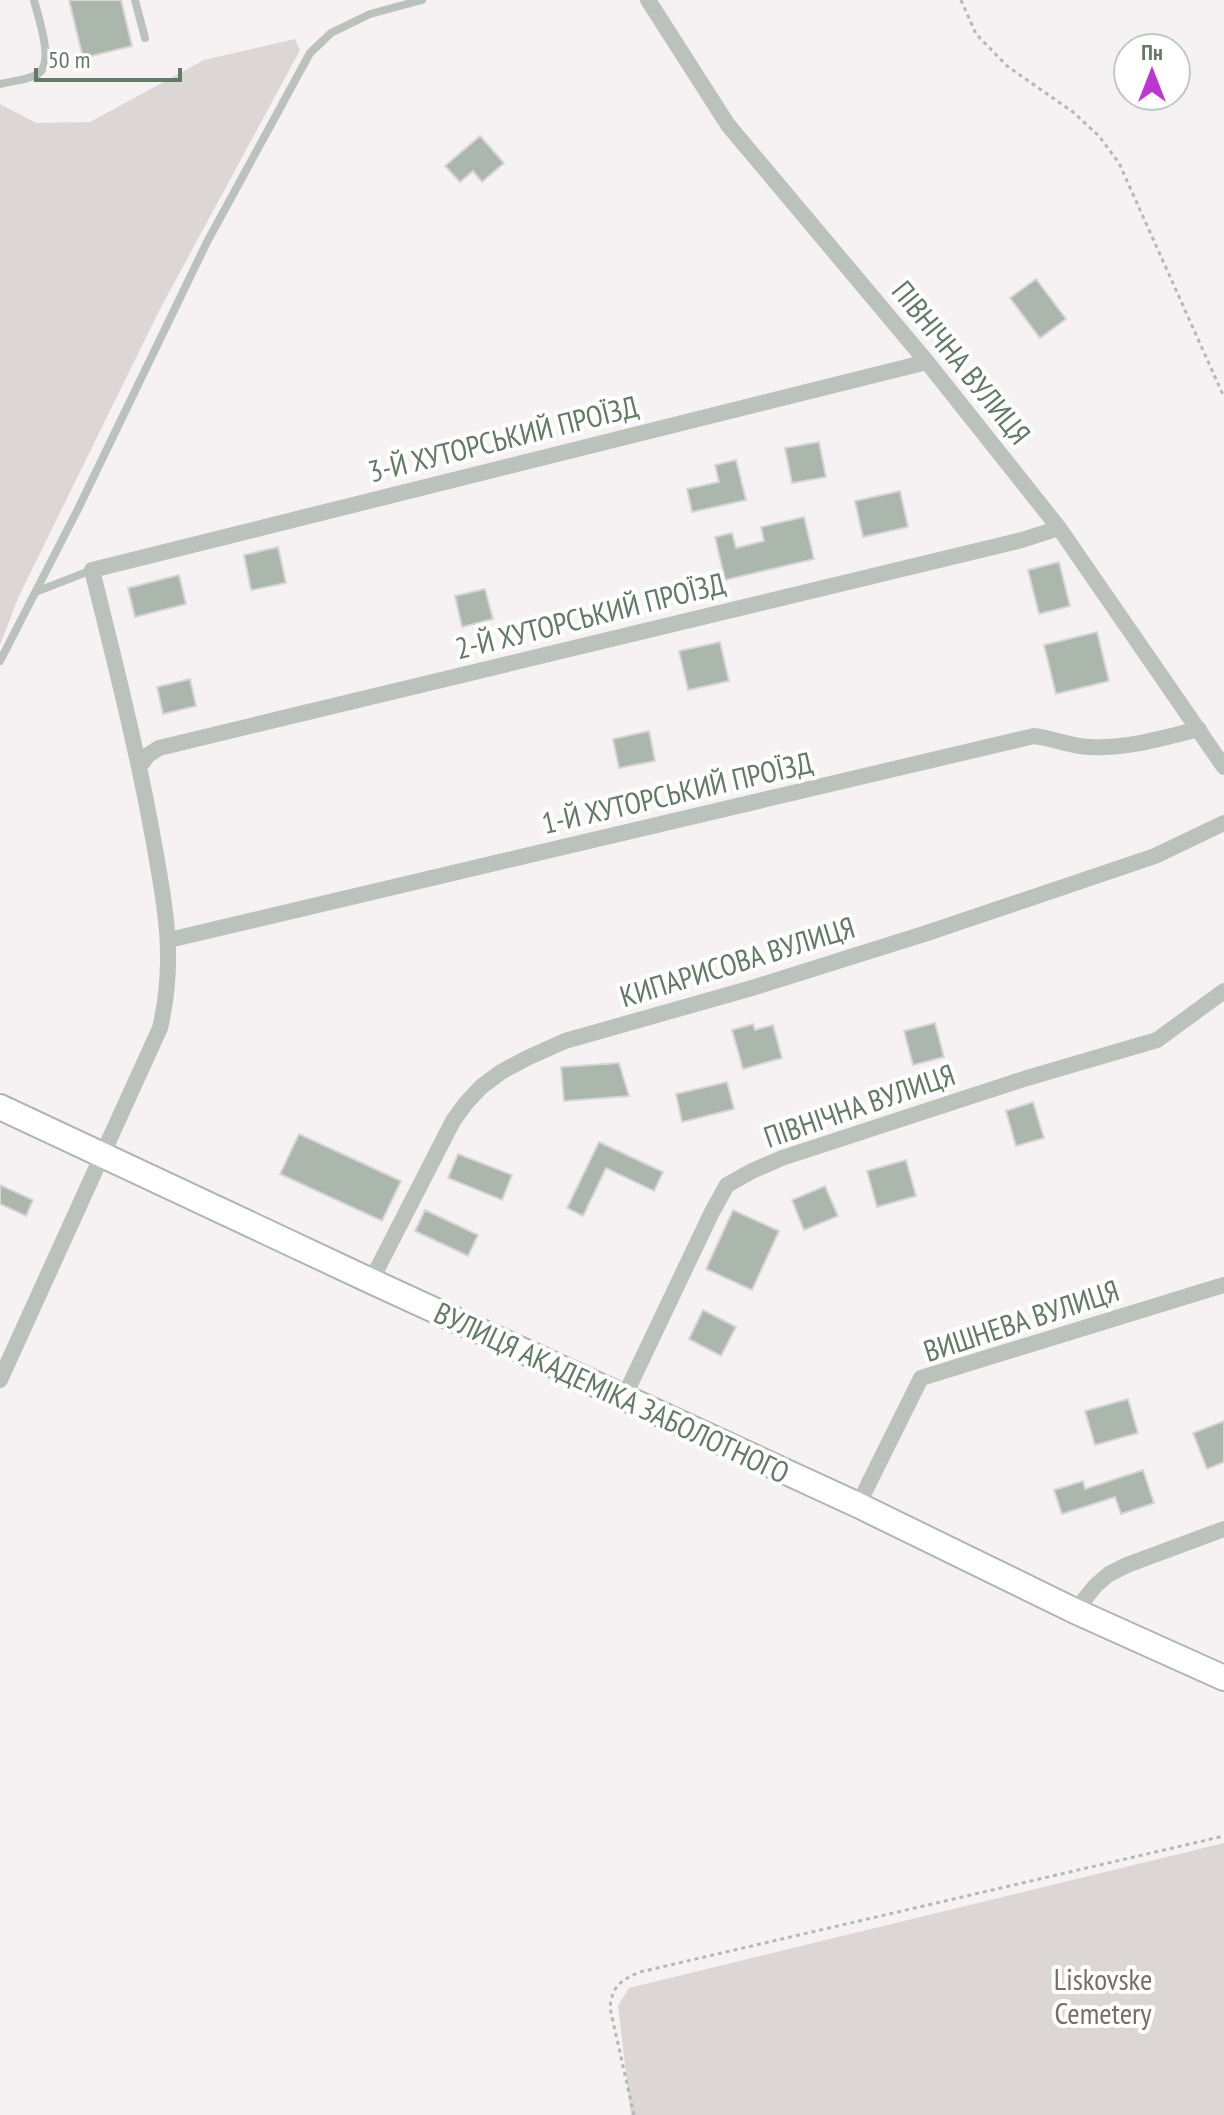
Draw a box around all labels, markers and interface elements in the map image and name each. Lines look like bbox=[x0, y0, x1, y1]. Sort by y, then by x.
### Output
scale bar bbox=[36, 32, 180, 82]
north arrow bbox=[1112, 32, 1192, 112]
text: Пн bbox=[1141, 38, 1163, 66]
text: 50 m bbox=[48, 44, 90, 75]
street label: ПІВНІЧНА ВУЛИЦЯ bbox=[884, 272, 1040, 452]
street label: 3-Й ХУТОРСЬКИЙ ПРОЇЗД bbox=[364, 386, 642, 490]
street label: 2-Й ХУТОРСЬКИЙ ПРОЇЗД bbox=[451, 563, 729, 667]
street label: 1-Й ХУТОРСЬКИЙ ПРОЇЗД bbox=[538, 742, 816, 842]
street label: КИПАРИСОВА ВУЛИЦЯ bbox=[615, 907, 859, 1015]
street label: ПІВНІЧНА ВУЛИЦЯ bbox=[758, 1054, 960, 1156]
street label: ВИШНЕВА ВУЛИЦЯ bbox=[918, 1270, 1124, 1370]
street label: ВУЛИЦЯ АКАДЕМІКА ЗАБОЛОТНОГО bbox=[428, 1293, 796, 1491]
park label: Liskovske Cemetery bbox=[1054, 1959, 1152, 2032]

